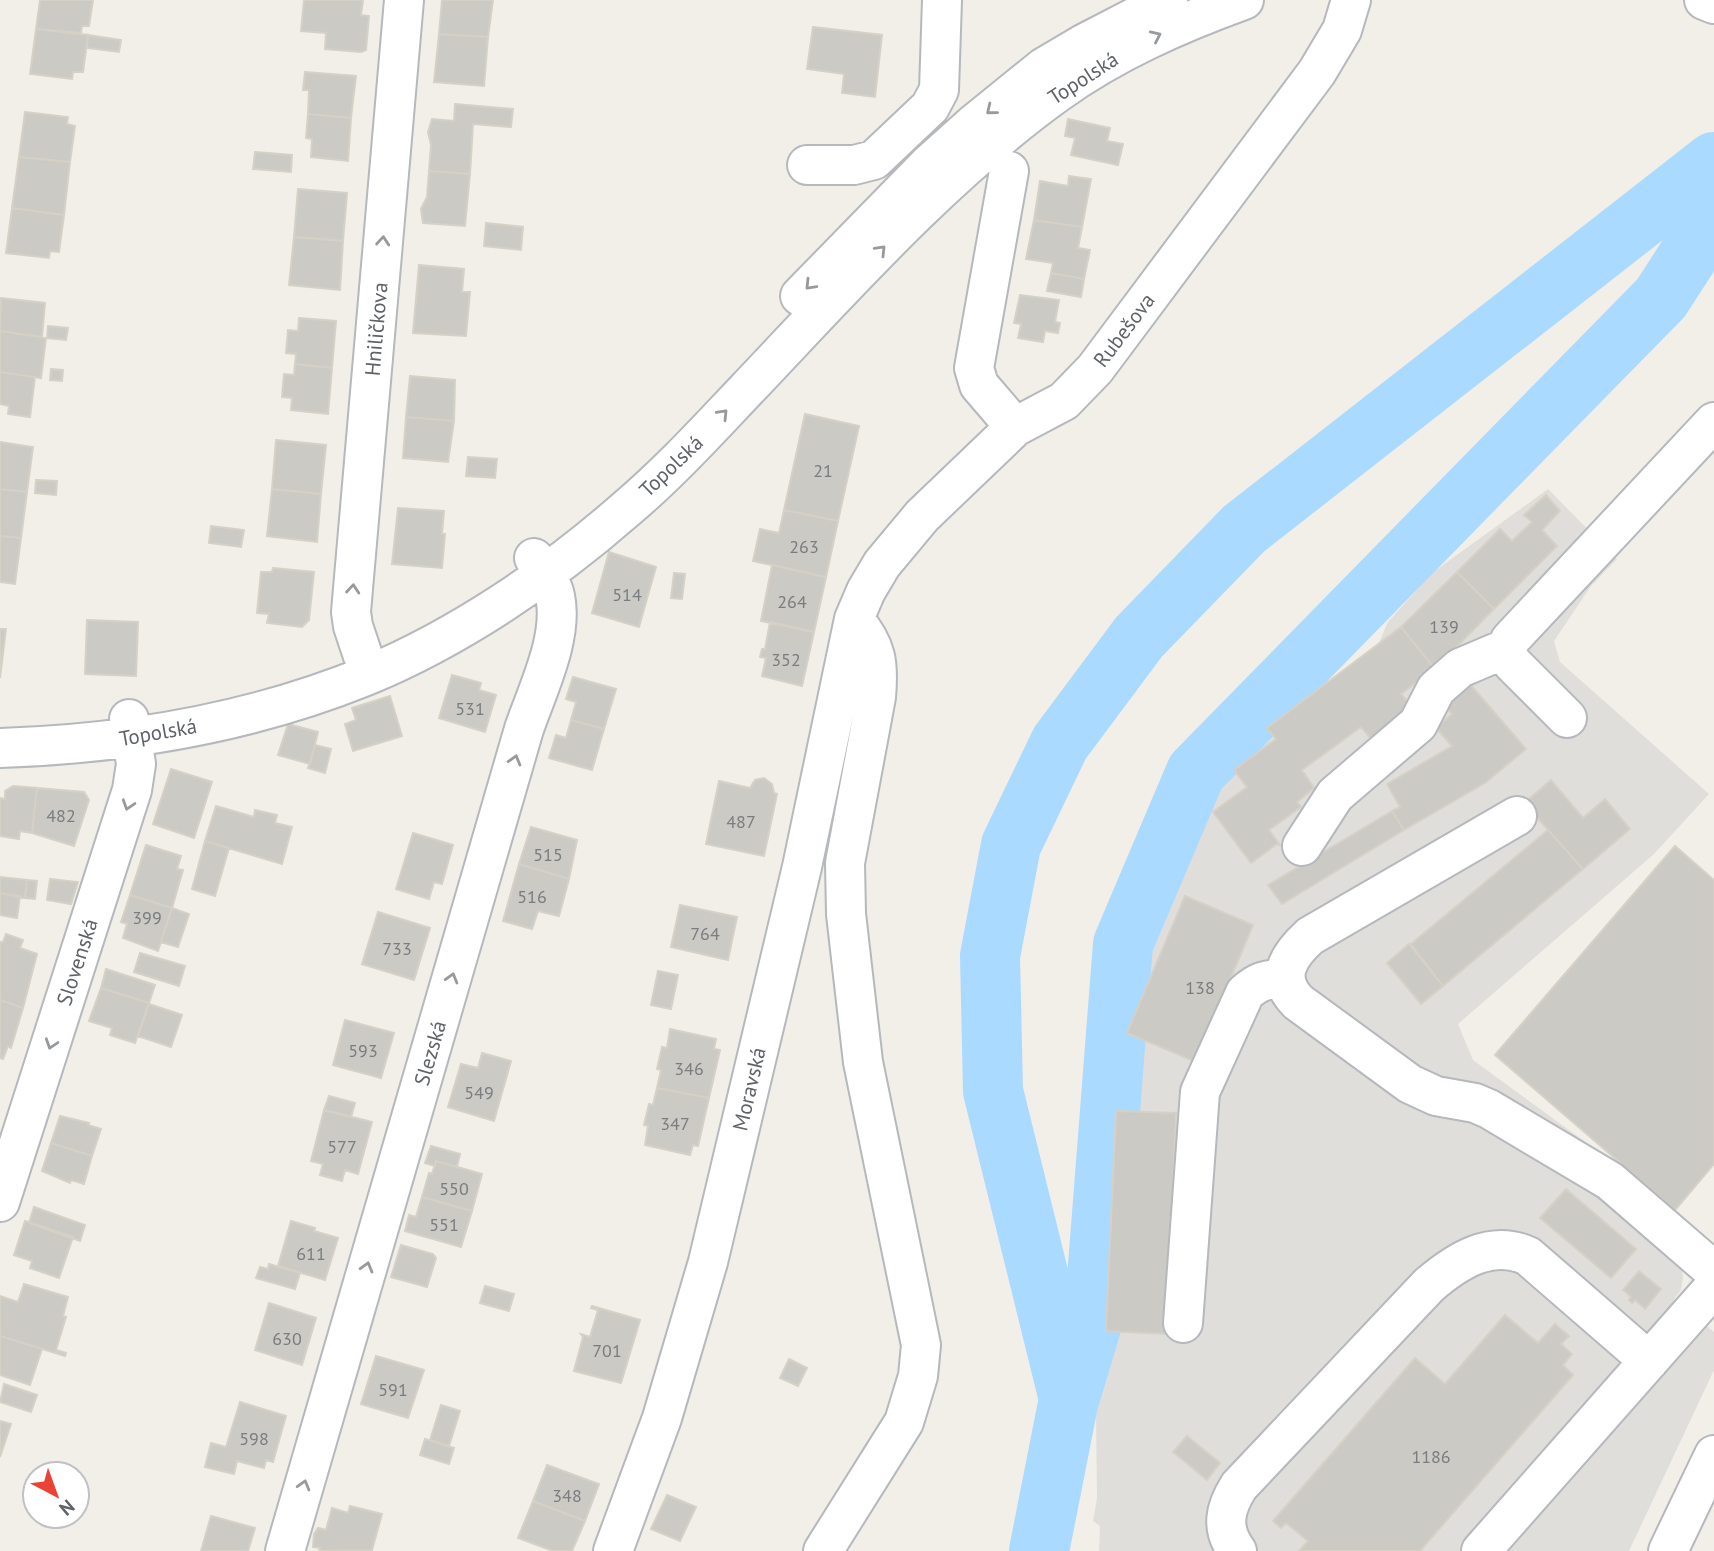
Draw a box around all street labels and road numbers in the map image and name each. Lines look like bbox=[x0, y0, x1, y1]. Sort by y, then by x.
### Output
street label: Topolská bbox=[1043, 45, 1123, 111]
street label: Hniličkova bbox=[358, 281, 394, 377]
street label: Rubešova bbox=[1087, 288, 1161, 372]
street label: Topolská bbox=[633, 429, 709, 503]
street label: Topolská bbox=[117, 712, 199, 752]
street label: Slovenská bbox=[50, 915, 104, 1009]
street label: Slezská bbox=[408, 1017, 452, 1089]
street label: Moravská bbox=[726, 1045, 772, 1133]

